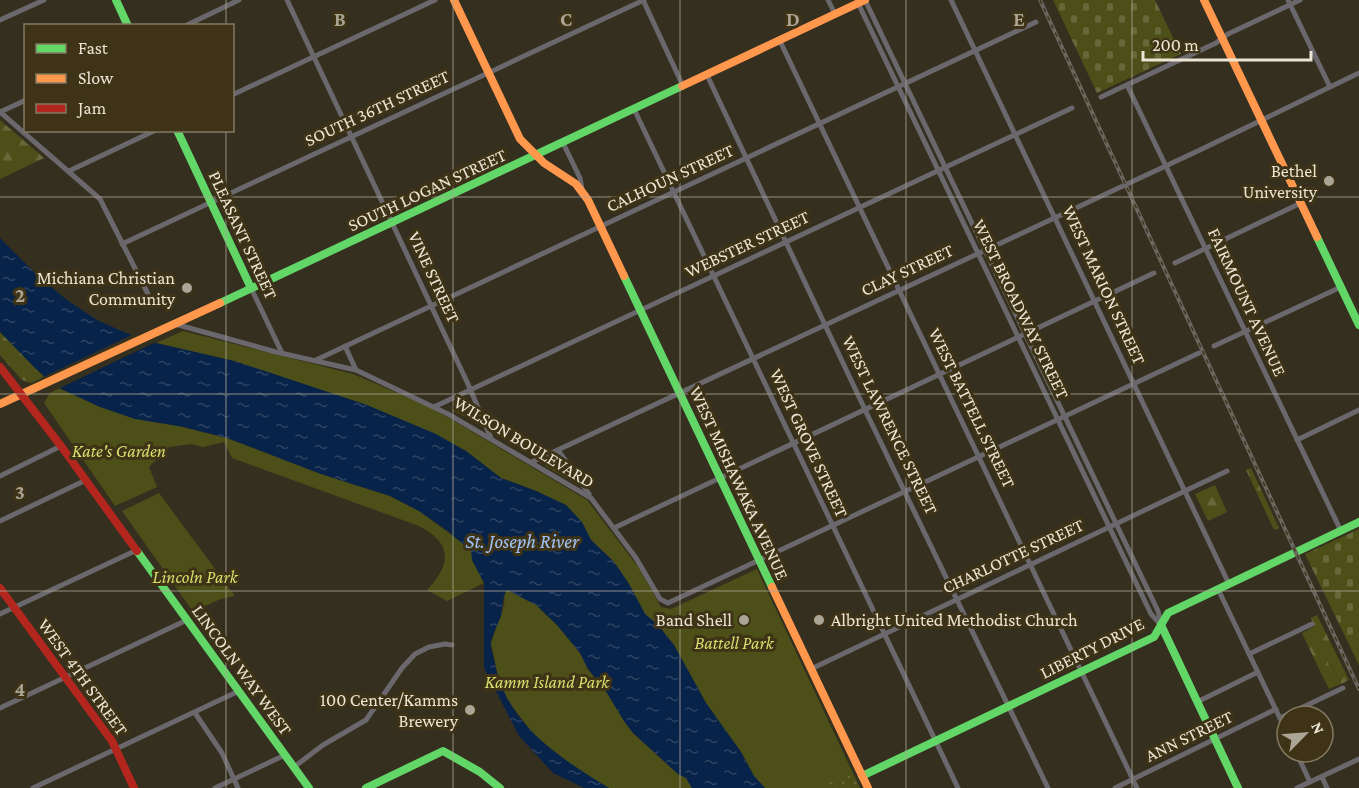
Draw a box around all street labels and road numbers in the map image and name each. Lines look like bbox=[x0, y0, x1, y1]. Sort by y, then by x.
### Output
street label: SOUTH 36TH STREET bbox=[302, 66, 453, 150]
street label: CALHOUN STREET bbox=[603, 140, 737, 216]
street label: SOUTH LOGAN STREET bbox=[345, 144, 510, 235]
street label: PLEASANT STREET bbox=[205, 168, 282, 302]
street label: WEST MARION STREET bbox=[1058, 202, 1150, 368]
street label: WEBSTER STREET bbox=[682, 206, 813, 282]
street label: WEST BROADWAY STREET bbox=[969, 216, 1073, 402]
street label: FAIRMOUNT AVENUE bbox=[1204, 225, 1290, 379]
street label: VINE STREET bbox=[404, 228, 464, 326]
street label: CLAY STREET bbox=[858, 240, 956, 300]
street label: WEST BATTELL STREET bbox=[925, 325, 1020, 491]
street label: WEST LAWRENCE STREET bbox=[838, 333, 942, 518]
street label: WEST GROVE STREET bbox=[766, 366, 852, 521]
street label: WEST MISHAWAKA AVENUE bbox=[685, 383, 793, 583]
street label: WILSON BOULEVARD bbox=[450, 392, 598, 492]
street label: CHARLOTTE STREET bbox=[939, 514, 1087, 598]
street label: LINCOLN WAY WEST bbox=[188, 601, 296, 739]
street label: LIBERTY DRIVE bbox=[1037, 613, 1147, 683]
street label: WEST 4TH STREET bbox=[34, 615, 132, 739]
street label: ANN STREET bbox=[1142, 706, 1236, 766]

